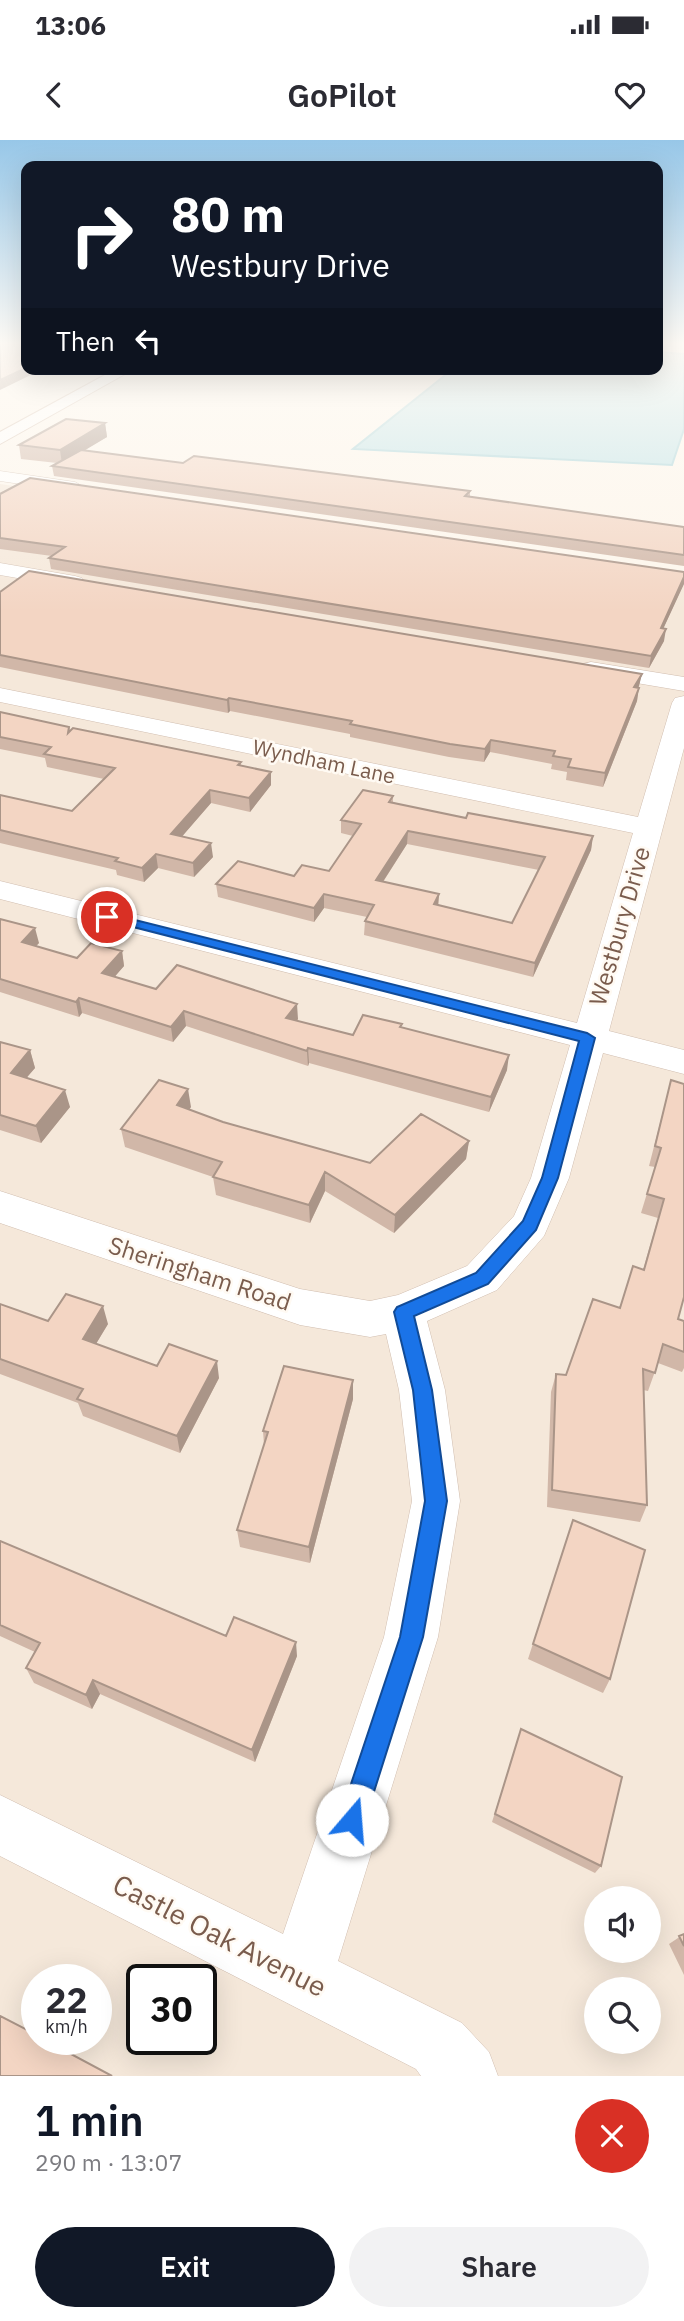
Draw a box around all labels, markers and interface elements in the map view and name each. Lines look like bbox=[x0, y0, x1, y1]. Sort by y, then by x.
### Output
text: 13:06 bbox=[35, 8, 106, 42]
text: GoPilot bbox=[287, 74, 397, 116]
icon: back bbox=[35, 76, 73, 114]
icon: heart bbox=[611, 76, 649, 114]
text: 80 m bbox=[171, 182, 285, 245]
icon: right bbox=[56, 189, 147, 280]
text: Westbury Drive bbox=[171, 244, 390, 286]
icon: left bbox=[129, 322, 167, 360]
text: Then bbox=[56, 324, 115, 358]
street label: Wyndham Lane bbox=[250, 732, 398, 790]
street label: Westbury Drive bbox=[581, 843, 657, 1009]
pin bbox=[77, 887, 137, 947]
icon: arrive bbox=[88, 898, 126, 936]
street label: Sheringham Road bbox=[105, 1228, 295, 1318]
position arrow bbox=[315, 1783, 389, 1857]
street label: Castle Oak Avenue bbox=[107, 1865, 333, 2005]
map controls bbox=[584, 1886, 661, 2054]
button: sound bbox=[584, 1886, 661, 1963]
speed limit sign: 30 bbox=[126, 1964, 217, 2055]
text: 22 bbox=[45, 1977, 88, 2023]
button: search bbox=[584, 1977, 661, 2054]
text: km/h bbox=[45, 2015, 88, 2038]
text: 1 min bbox=[35, 2093, 144, 2148]
button: close bbox=[575, 2099, 649, 2173]
text: 290 m · 13:07 bbox=[35, 2147, 182, 2177]
button: Exit bbox=[35, 2227, 335, 2307]
button: Share bbox=[349, 2227, 649, 2307]

